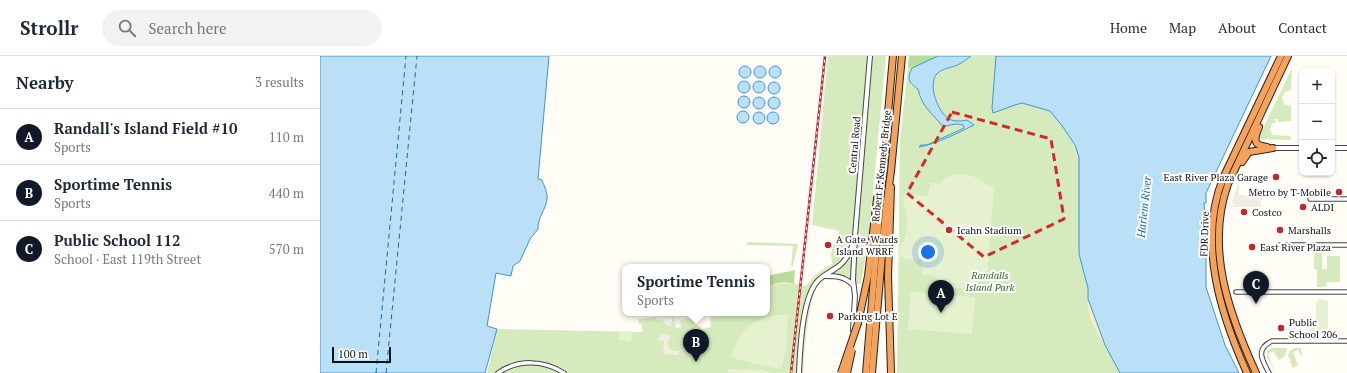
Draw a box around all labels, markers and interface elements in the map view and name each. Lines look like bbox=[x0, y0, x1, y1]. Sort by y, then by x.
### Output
search box bbox=[102, 10, 382, 46]
text: Strollr bbox=[20, 15, 78, 40]
icon: search bbox=[116, 17, 138, 39]
text: Search here bbox=[148, 18, 226, 38]
text: Home bbox=[1110, 18, 1147, 37]
text: Map bbox=[1169, 18, 1196, 37]
text: About bbox=[1218, 18, 1256, 37]
text: Contact bbox=[1278, 18, 1327, 37]
map controls bbox=[1299, 68, 1335, 176]
button: + bbox=[1299, 68, 1335, 104]
text: Nearby bbox=[16, 71, 74, 94]
text: 3 results bbox=[255, 73, 304, 91]
button: − bbox=[1299, 104, 1335, 140]
street label: Robert F. Kennedy Bridge bbox=[869, 110, 894, 223]
street label: Central Road bbox=[846, 115, 864, 174]
text: Randall's Island Field #10 bbox=[54, 118, 237, 138]
text: A bbox=[24, 128, 34, 146]
text: 110 m bbox=[269, 128, 304, 146]
text: Sports bbox=[54, 138, 91, 156]
button: locate bbox=[1299, 140, 1335, 176]
place label: East River Plaza Garage bbox=[1164, 171, 1268, 184]
marker: East River Plaza Garage bbox=[1271, 172, 1281, 182]
text: Sportime Tennis bbox=[54, 174, 172, 194]
water label: Harlem River bbox=[1134, 175, 1154, 239]
text: B bbox=[25, 184, 33, 202]
text: 440 m bbox=[269, 184, 304, 202]
place label: Metro by T-Mobile bbox=[1249, 186, 1331, 199]
marker: Metro by T-Mobile bbox=[1334, 187, 1344, 197]
text: Sports bbox=[54, 194, 91, 212]
place label: ALDI bbox=[1311, 201, 1334, 214]
marker: ALDI bbox=[1298, 202, 1308, 212]
place label: Costco bbox=[1252, 206, 1282, 219]
marker: Costco bbox=[1239, 207, 1249, 217]
street label: FDR Drive bbox=[1197, 211, 1212, 257]
place label: Icahn Stadium bbox=[957, 224, 1022, 237]
place label: Marshalls bbox=[1288, 224, 1331, 237]
marker: Icahn Stadium bbox=[944, 225, 954, 235]
marker: Marshalls bbox=[1275, 225, 1285, 235]
text: Public School 112 bbox=[54, 230, 180, 250]
place label: A Gate, Wards Island WRRF bbox=[836, 233, 898, 258]
text: C bbox=[25, 240, 33, 258]
text: 570 m bbox=[269, 240, 304, 258]
marker: A Gate, Wards Island WRRF bbox=[823, 240, 833, 250]
place label: East River Plaza bbox=[1260, 241, 1331, 254]
your location bbox=[918, 242, 938, 262]
marker: East River Plaza bbox=[1247, 242, 1257, 252]
text: School · East 119th Street bbox=[54, 250, 201, 268]
popup bbox=[622, 264, 770, 316]
park label: Randalls Island Park bbox=[965, 269, 1015, 294]
text: Sportime Tennis bbox=[637, 271, 755, 291]
pin: C bbox=[1243, 271, 1269, 304]
pin: A bbox=[928, 280, 954, 313]
text: Sports bbox=[637, 291, 674, 309]
place label: Parking Lot E bbox=[838, 310, 898, 323]
marker: Parking Lot E bbox=[825, 311, 835, 321]
place label: Public School 206 bbox=[1289, 316, 1338, 341]
marker: Public School 206 bbox=[1276, 323, 1286, 333]
pin: B bbox=[683, 329, 709, 362]
scale bar bbox=[332, 345, 391, 364]
text: 100 m bbox=[338, 347, 368, 361]

